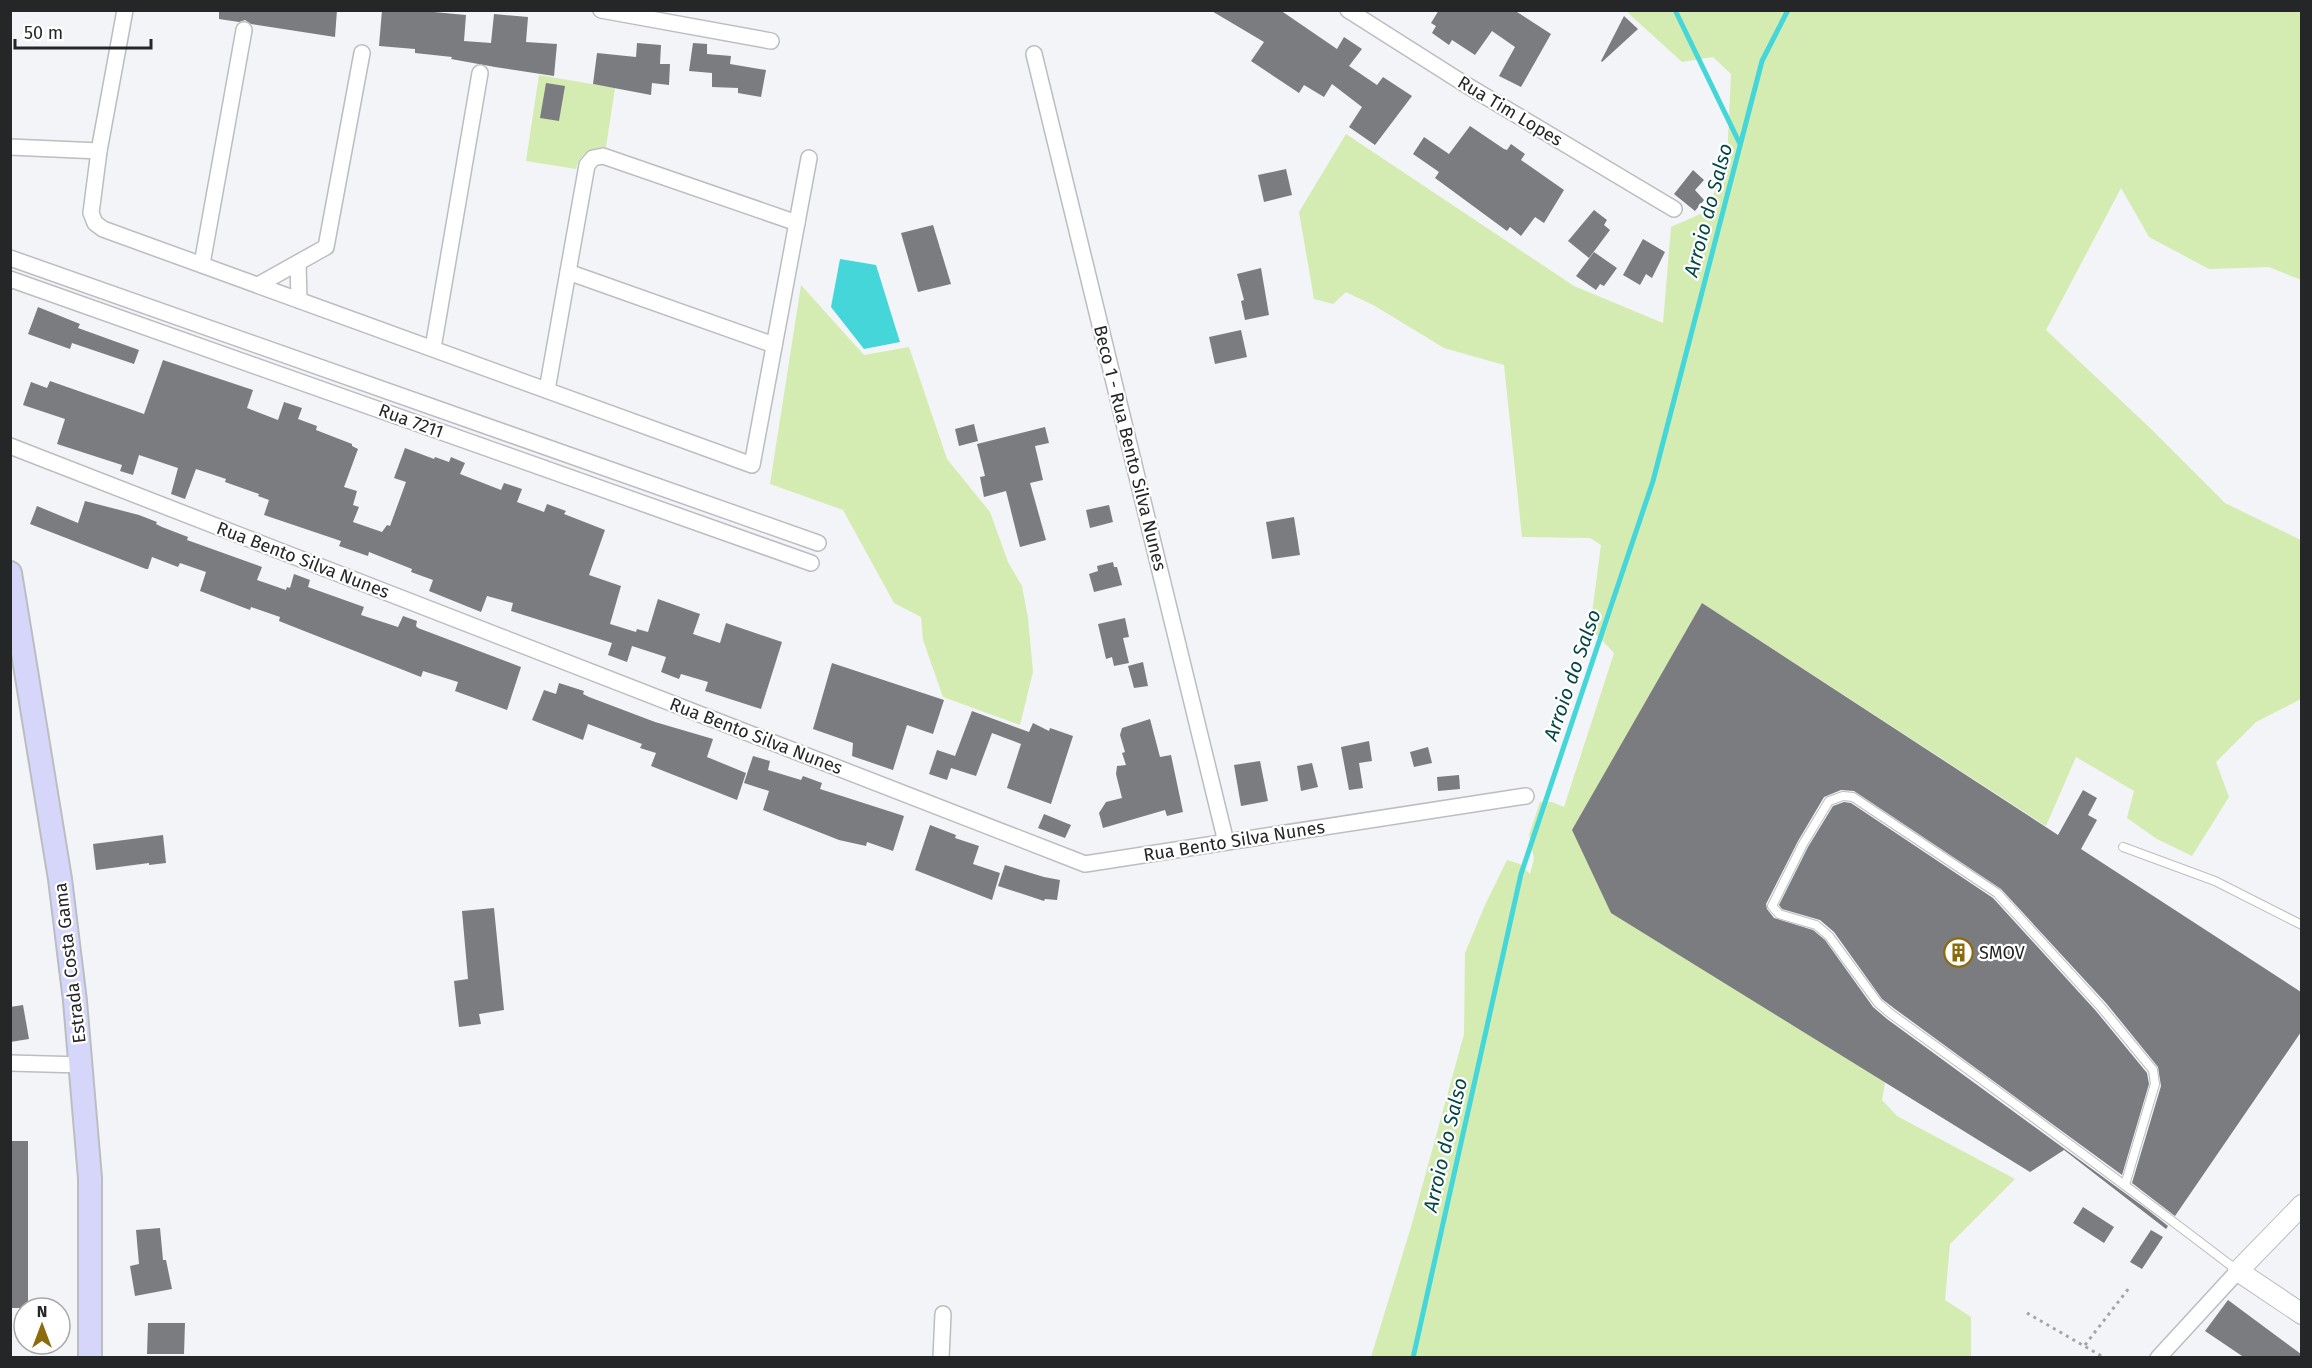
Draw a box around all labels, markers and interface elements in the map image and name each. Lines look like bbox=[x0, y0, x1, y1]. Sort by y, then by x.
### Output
scale bar bbox=[15, 12, 152, 50]
text: 50 m bbox=[24, 22, 63, 44]
street label: Rua Tim Lopes bbox=[1454, 71, 1566, 151]
water label: Arroio do Salso bbox=[1678, 141, 1737, 280]
street label: Beco 1 - Rua Bento Silva Nunes bbox=[1089, 323, 1171, 573]
street label: Rua 7211 bbox=[376, 399, 446, 443]
street label: Rua Bento Silva Nunes bbox=[213, 517, 393, 603]
water label: Arroio do Salso bbox=[1538, 606, 1606, 745]
street label: Rua Bento Silva Nunes bbox=[666, 693, 846, 779]
street label: Rua Bento Silva Nunes bbox=[1142, 816, 1326, 866]
street label: Estrada Costa Gama bbox=[49, 881, 91, 1045]
building icon: SMOV bbox=[1942, 937, 1974, 969]
place label: SMOV bbox=[1979, 942, 2025, 964]
water label: Arroio do Salso bbox=[1418, 1076, 1472, 1215]
north arrow bbox=[12, 1296, 72, 1356]
text: N bbox=[37, 1302, 47, 1321]

